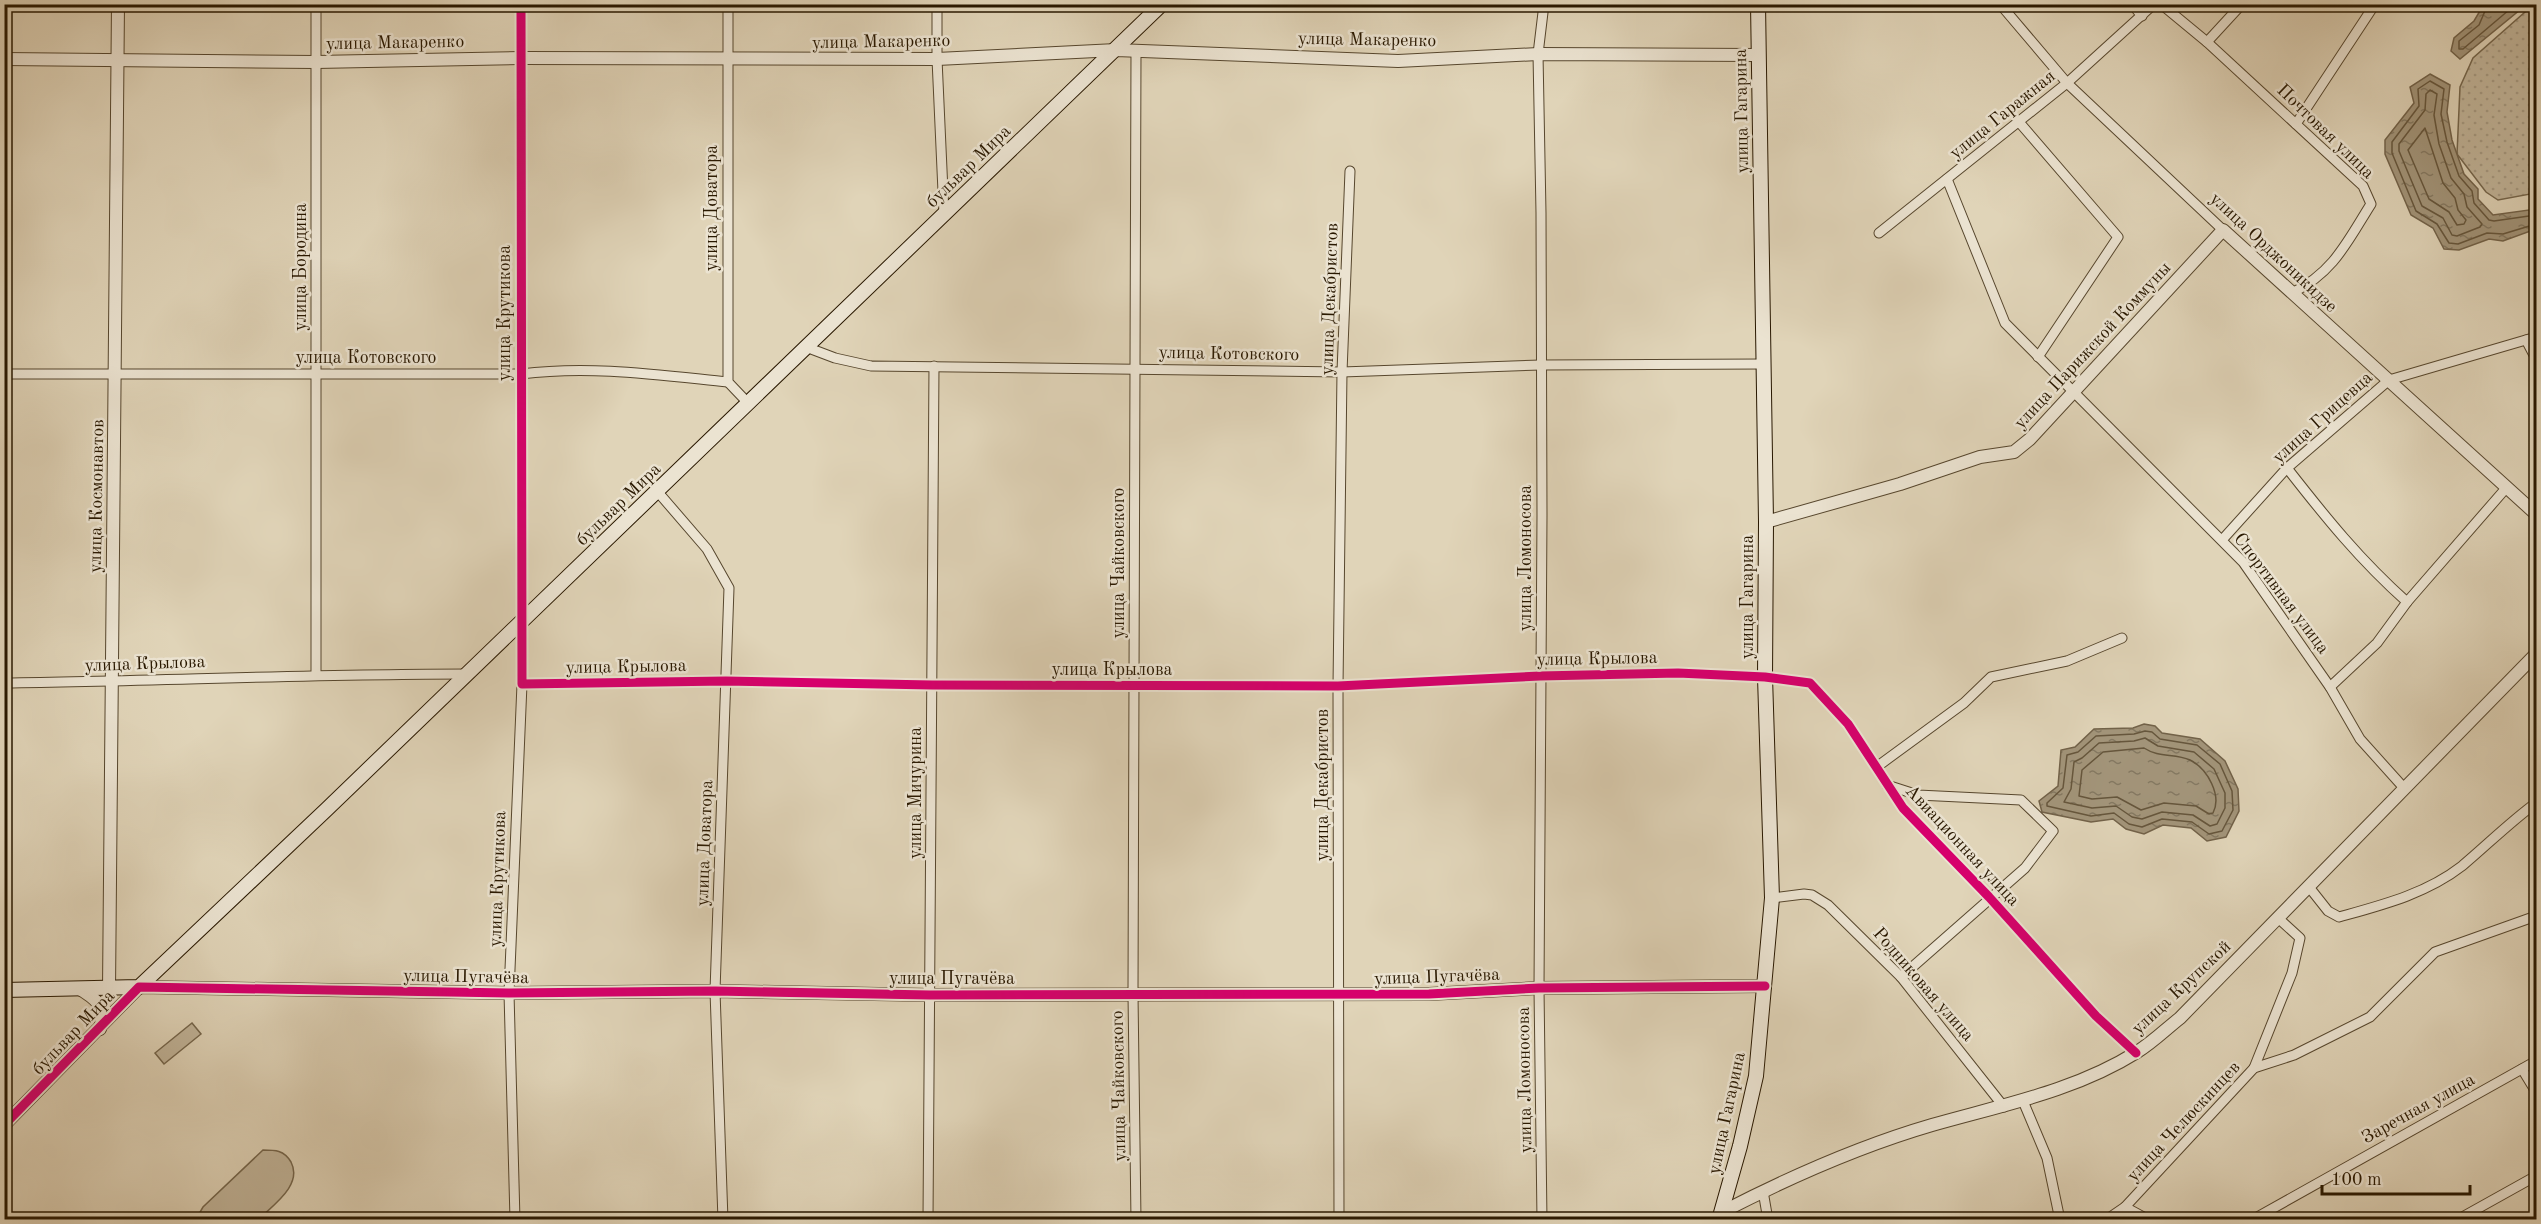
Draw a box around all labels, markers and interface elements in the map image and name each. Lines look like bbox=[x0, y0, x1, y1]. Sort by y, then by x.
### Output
street label: улица Макаренко bbox=[1298, 30, 1436, 50]
street label: улица Макаренко bbox=[812, 32, 950, 52]
street label: улица Макаренко bbox=[326, 33, 464, 53]
street label: улица Гагарина bbox=[1732, 48, 1752, 173]
street label: улица Гаражная bbox=[1946, 67, 2059, 163]
street label: Почтовая улица bbox=[2273, 81, 2377, 183]
street label: бульвар Мира bbox=[923, 122, 1015, 211]
street label: улица Доватора bbox=[703, 145, 721, 271]
street label: улица Орджоникидзе bbox=[2206, 189, 2340, 316]
street label: улица Бородина bbox=[292, 203, 310, 331]
street label: улица Декабристов bbox=[1318, 223, 1342, 376]
street label: улица Крутикова bbox=[496, 245, 514, 381]
street label: улица Парижской Коммуны bbox=[2011, 259, 2175, 433]
street label: улица Котовского bbox=[1158, 344, 1300, 364]
street label: улица Котовского bbox=[296, 349, 436, 367]
street label: улица Грицевца bbox=[2269, 368, 2376, 467]
street label: улица Космонавтов bbox=[87, 419, 107, 573]
street label: бульвар Мира bbox=[573, 460, 665, 549]
street label: улица Ломоносова bbox=[1517, 485, 1535, 631]
street label: улица Чайковского bbox=[1110, 487, 1128, 639]
street label: Спортивная улица bbox=[2230, 530, 2332, 657]
street label: улица Гагарина bbox=[1739, 535, 1757, 659]
street label: улица Крылова bbox=[1536, 649, 1658, 669]
street label: улица Крылова bbox=[84, 653, 206, 675]
street label: улица Крылова bbox=[565, 657, 687, 677]
street label: улица Крылова bbox=[1052, 661, 1173, 679]
street label: улица Декабристов bbox=[1314, 709, 1332, 861]
street label: улица Мичурина bbox=[907, 727, 925, 859]
street label: улица Доватора bbox=[694, 779, 716, 907]
street label: Авиационная улица bbox=[1902, 782, 2023, 910]
street label: улица Крутикова bbox=[487, 811, 509, 947]
street label: Родниковая улица bbox=[1869, 924, 1977, 1045]
street label: улица Крупской bbox=[2129, 938, 2235, 1038]
street label: улица Пугачёва bbox=[1374, 966, 1500, 988]
street label: улица Пугачёва bbox=[403, 967, 529, 987]
street label: улица Пугачёва bbox=[889, 970, 1015, 988]
street label: бульвар Мира bbox=[29, 987, 118, 1078]
street label: улица Ломоносова bbox=[1515, 1007, 1535, 1153]
street label: улица Чайковского bbox=[1109, 1010, 1129, 1162]
street label: улица Гагарина bbox=[1705, 1050, 1749, 1176]
street label: улица Челюскинцев bbox=[2124, 1058, 2244, 1185]
street label: Заречная улица bbox=[2359, 1070, 2478, 1147]
scale bar bbox=[2322, 1158, 2470, 1196]
text: 100 m bbox=[2331, 1171, 2382, 1189]

